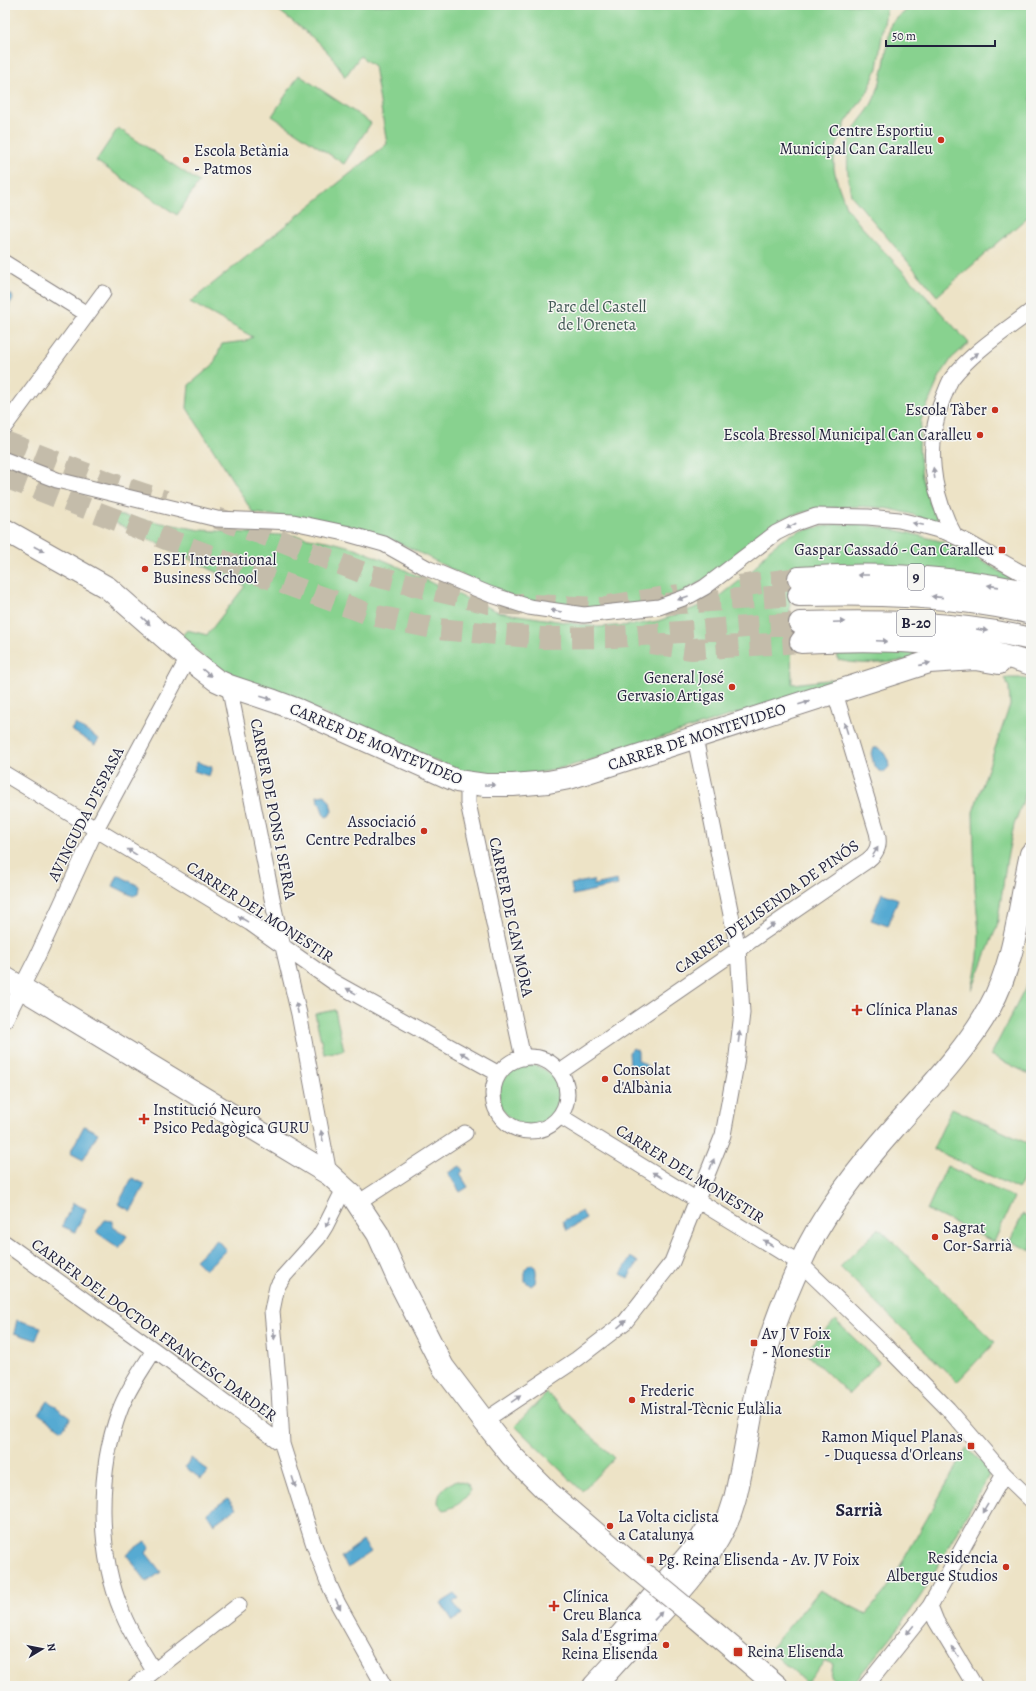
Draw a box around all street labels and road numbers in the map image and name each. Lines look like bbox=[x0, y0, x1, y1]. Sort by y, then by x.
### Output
road number: 9 bbox=[908, 564, 924, 590]
road number: B-20 bbox=[897, 610, 935, 636]
street label: CARRER DE MONTEVIDEO bbox=[286, 698, 466, 790]
street label: CARRER DE MONTEVIDEO bbox=[605, 698, 789, 776]
street label: CARRER DE PONS I SERRA bbox=[245, 717, 301, 902]
street label: AVINGUDA D'ESPASA bbox=[42, 742, 130, 886]
street label: CARRER DE CAN MÓRA bbox=[483, 835, 539, 1000]
street label: CARRER D'ELISENDA DE PINÓS bbox=[670, 835, 864, 979]
street label: CARRER DEL MONESTIR bbox=[182, 856, 338, 968]
street label: CARRER DEL MONESTIR bbox=[611, 1119, 769, 1229]
street label: CARRER DEL DOCTOR FRANCESC DARDER bbox=[27, 1233, 282, 1427]

